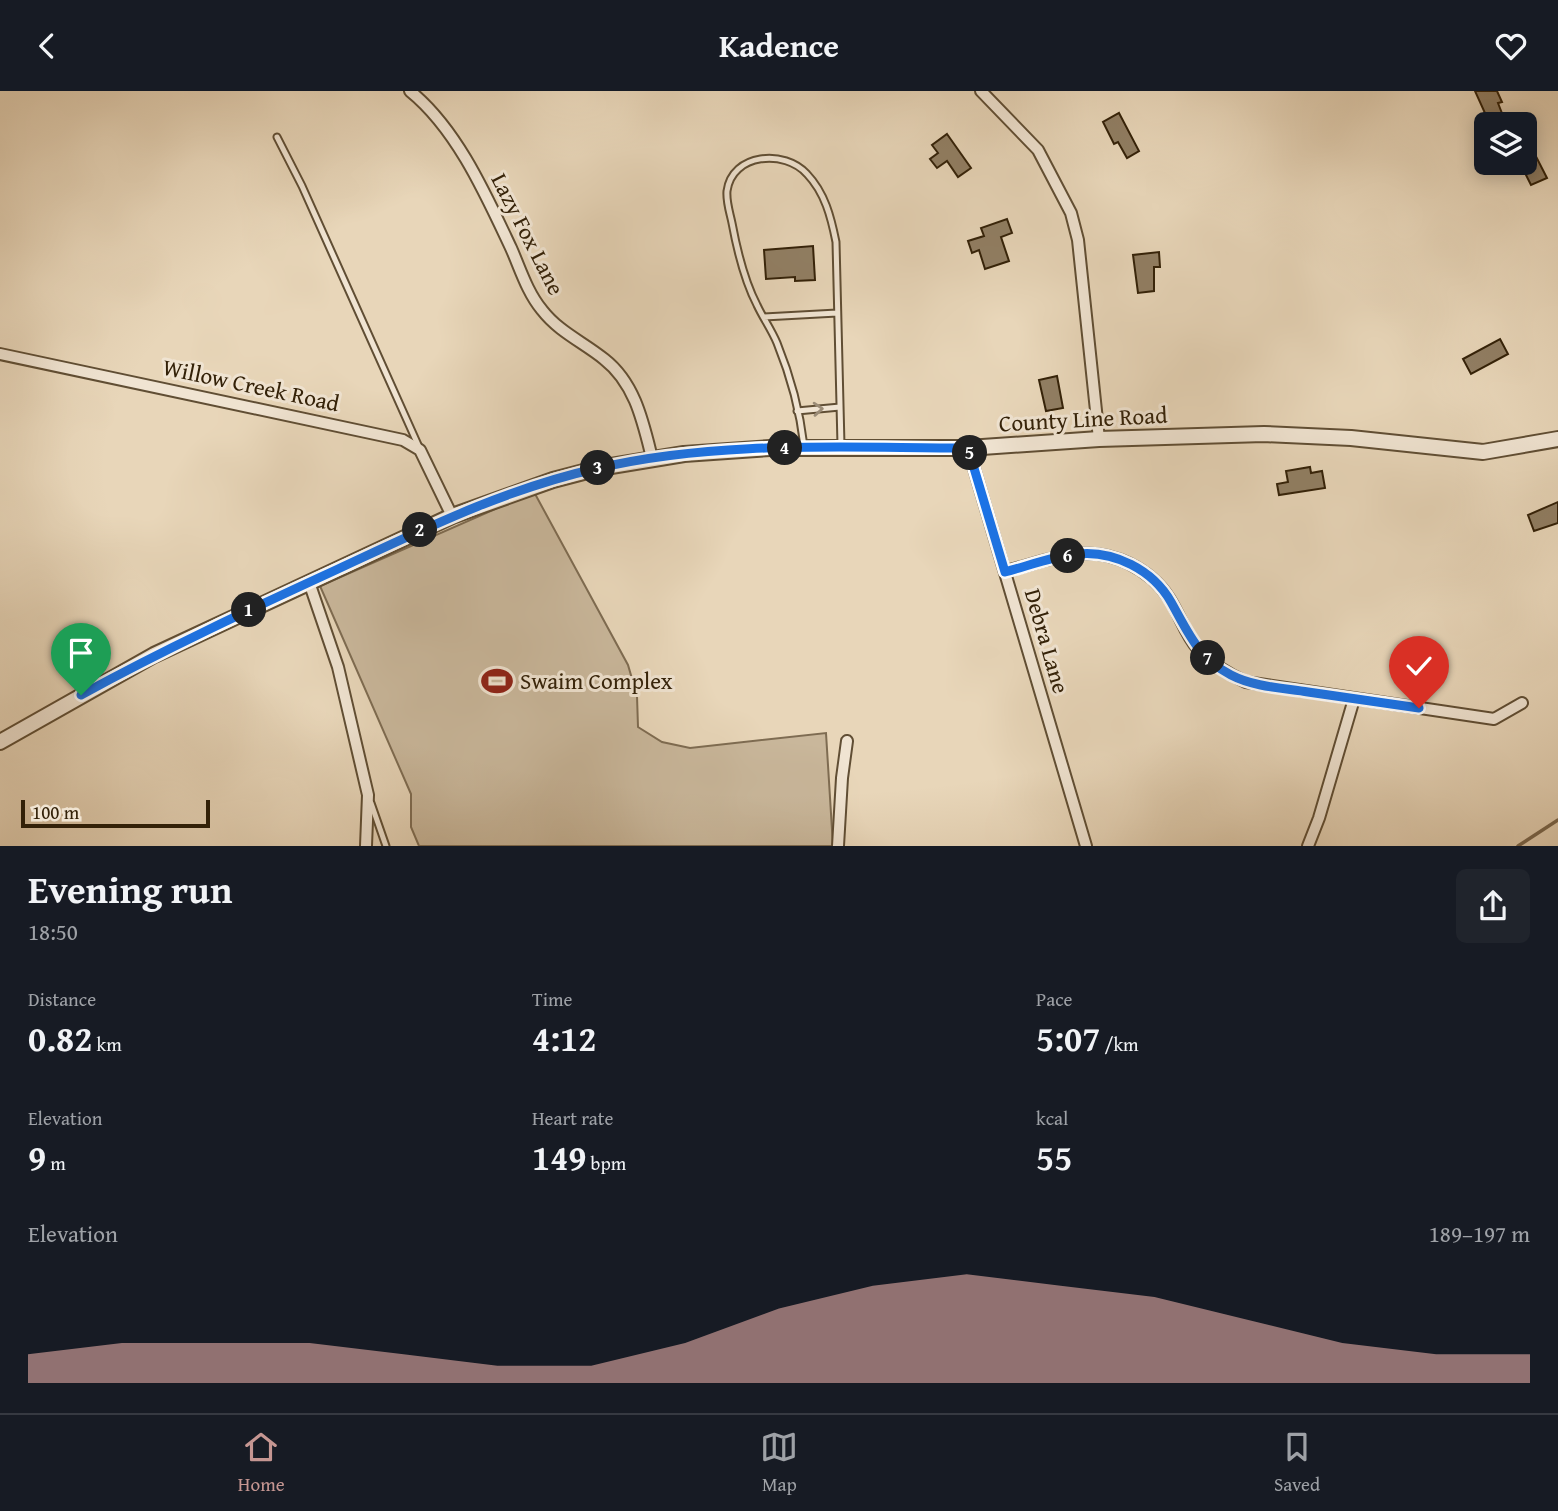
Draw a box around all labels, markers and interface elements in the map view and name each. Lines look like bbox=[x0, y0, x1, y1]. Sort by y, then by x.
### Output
text: Kadence bbox=[719, 22, 839, 69]
icon: back bbox=[28, 27, 66, 65]
icon: heart bbox=[1492, 27, 1530, 65]
map controls bbox=[1474, 112, 1537, 175]
button: layers bbox=[1474, 112, 1537, 175]
street label: Lazy Fox Lane bbox=[484, 167, 573, 300]
street label: Willow Creek Road bbox=[160, 350, 343, 419]
street label: County Line Road bbox=[998, 398, 1169, 439]
one-way arrow bbox=[813, 402, 824, 417]
pin: 4 bbox=[768, 431, 802, 465]
text: 4 bbox=[780, 433, 789, 461]
pin: 5 bbox=[953, 435, 988, 471]
text: 5 bbox=[965, 438, 974, 466]
pin: 3 bbox=[580, 451, 616, 485]
text: 3 bbox=[593, 453, 602, 481]
pin: 2 bbox=[402, 513, 438, 548]
text: 2 bbox=[415, 515, 424, 543]
pin: 6 bbox=[1050, 539, 1086, 573]
text: 6 bbox=[1063, 541, 1072, 569]
street label: Debra Lane bbox=[1017, 585, 1078, 697]
pin: 1 bbox=[232, 593, 266, 627]
text: 1 bbox=[244, 595, 253, 623]
pin bbox=[51, 623, 111, 695]
icon: arrive bbox=[62, 634, 100, 672]
pin bbox=[1389, 636, 1449, 708]
pin: 7 bbox=[1190, 641, 1226, 675]
text: 7 bbox=[1203, 643, 1212, 671]
icon: check bbox=[1400, 647, 1438, 685]
sports icon: Swaim Complex bbox=[480, 664, 514, 698]
place label: Swaim Complex bbox=[520, 664, 673, 697]
scale bar bbox=[21, 797, 210, 829]
text: 100 m bbox=[32, 798, 79, 826]
text: Evening run bbox=[28, 861, 232, 917]
button: share bbox=[1456, 869, 1530, 943]
text: 18:50 bbox=[28, 915, 78, 948]
text: Distance bbox=[28, 985, 96, 1013]
text: Time bbox=[532, 985, 572, 1013]
text: Pace bbox=[1036, 985, 1073, 1013]
text: 0.82 bbox=[28, 1013, 92, 1064]
text: 4:12 bbox=[532, 1013, 596, 1064]
text: 5:07 bbox=[1036, 1013, 1100, 1064]
text: km bbox=[92, 1030, 122, 1058]
text: /km bbox=[1100, 1030, 1139, 1058]
text: Elevation bbox=[28, 1104, 102, 1132]
text: Heart rate bbox=[532, 1104, 613, 1132]
text: kcal bbox=[1036, 1104, 1068, 1132]
text: 9 bbox=[28, 1132, 46, 1183]
text: 149 bbox=[532, 1132, 586, 1183]
text: 55 bbox=[1036, 1132, 1072, 1183]
text: m bbox=[46, 1149, 66, 1177]
text: bpm bbox=[586, 1149, 626, 1177]
text: Elevation bbox=[28, 1217, 118, 1250]
text: 189–197 m bbox=[1429, 1217, 1530, 1250]
tab: Home bbox=[238, 1428, 285, 1498]
tab: Map bbox=[760, 1428, 798, 1498]
tab: Saved bbox=[1274, 1428, 1320, 1498]

